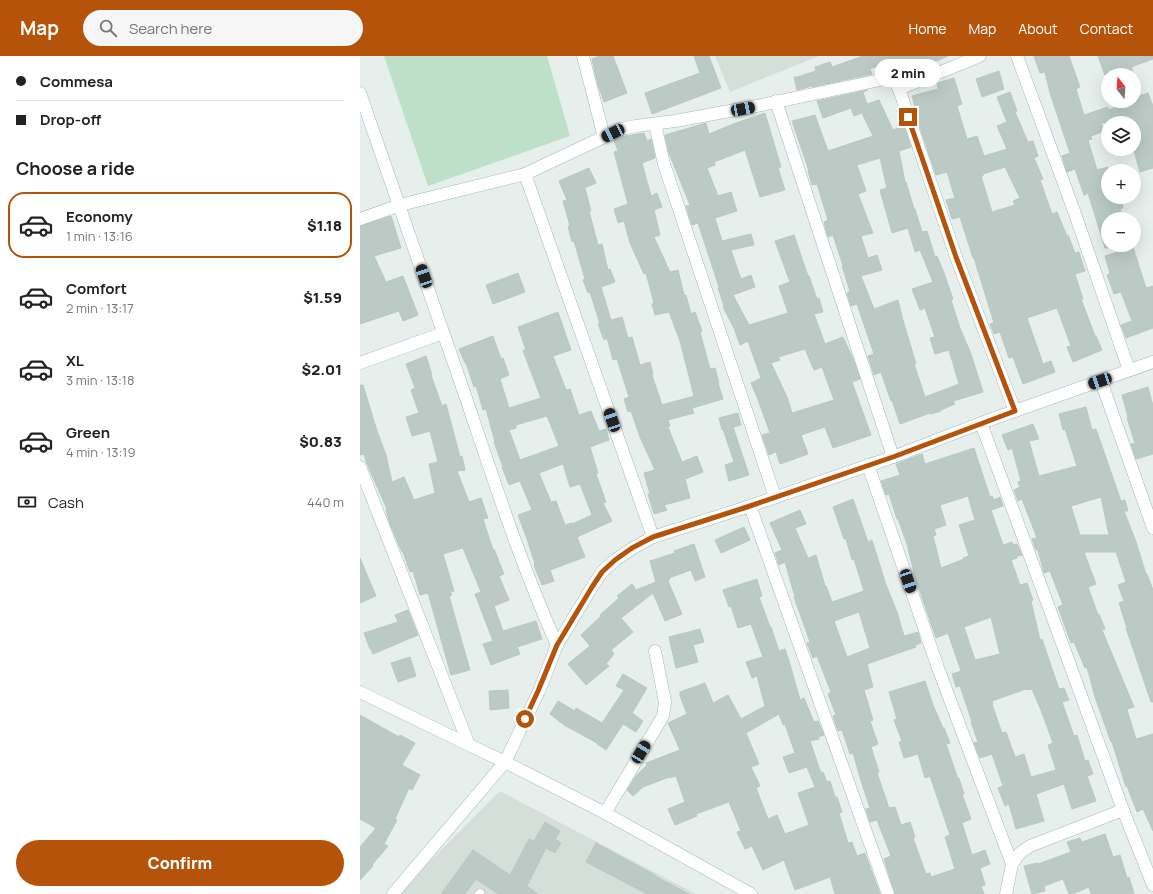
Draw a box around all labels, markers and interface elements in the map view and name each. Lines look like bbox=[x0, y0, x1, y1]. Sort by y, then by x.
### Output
search box bbox=[83, 10, 363, 46]
text: Map bbox=[20, 15, 59, 41]
icon: search bbox=[97, 17, 119, 39]
text: Search here bbox=[129, 18, 212, 39]
text: Home bbox=[909, 19, 946, 38]
text: Map bbox=[968, 19, 996, 38]
text: About bbox=[1018, 19, 1058, 38]
text: Contact bbox=[1080, 19, 1133, 38]
callout: 2 min bbox=[875, 59, 941, 87]
text: 2 min bbox=[891, 64, 925, 82]
north arrow bbox=[1101, 68, 1141, 108]
map controls bbox=[1101, 68, 1141, 252]
text: Commesa bbox=[40, 71, 113, 92]
car bbox=[730, 101, 756, 117]
route end bbox=[899, 108, 917, 126]
text: Drop-off bbox=[40, 109, 101, 130]
button: layers bbox=[1101, 116, 1141, 156]
car bbox=[600, 122, 626, 144]
text: Choose a ride bbox=[16, 156, 135, 180]
button: + bbox=[1101, 164, 1141, 204]
text: Economy bbox=[66, 206, 133, 227]
icon: car bbox=[18, 207, 54, 243]
button: − bbox=[1101, 212, 1141, 252]
text: $1.18 bbox=[307, 215, 342, 236]
text: 1 min · 13:16 bbox=[66, 227, 133, 245]
car bbox=[414, 263, 434, 289]
text: Comfort bbox=[66, 278, 127, 299]
icon: car bbox=[18, 279, 54, 315]
text: $1.59 bbox=[303, 287, 342, 308]
text: 2 min · 13:17 bbox=[66, 299, 134, 317]
text: XL bbox=[66, 350, 84, 371]
icon: car bbox=[18, 351, 54, 387]
text: $2.01 bbox=[302, 359, 342, 380]
text: 3 min · 13:18 bbox=[66, 371, 134, 389]
car bbox=[1087, 371, 1113, 391]
car bbox=[602, 407, 622, 433]
text: Green bbox=[66, 422, 110, 443]
icon: car bbox=[18, 423, 54, 459]
text: $0.83 bbox=[299, 431, 342, 452]
text: 4 min · 13:19 bbox=[66, 443, 135, 461]
icon: cash bbox=[16, 491, 38, 513]
text: Cash bbox=[48, 492, 84, 513]
text: 440 m bbox=[307, 493, 344, 511]
car bbox=[898, 568, 918, 594]
route start bbox=[516, 710, 534, 728]
car bbox=[630, 739, 652, 765]
button: Confirm bbox=[16, 840, 344, 886]

